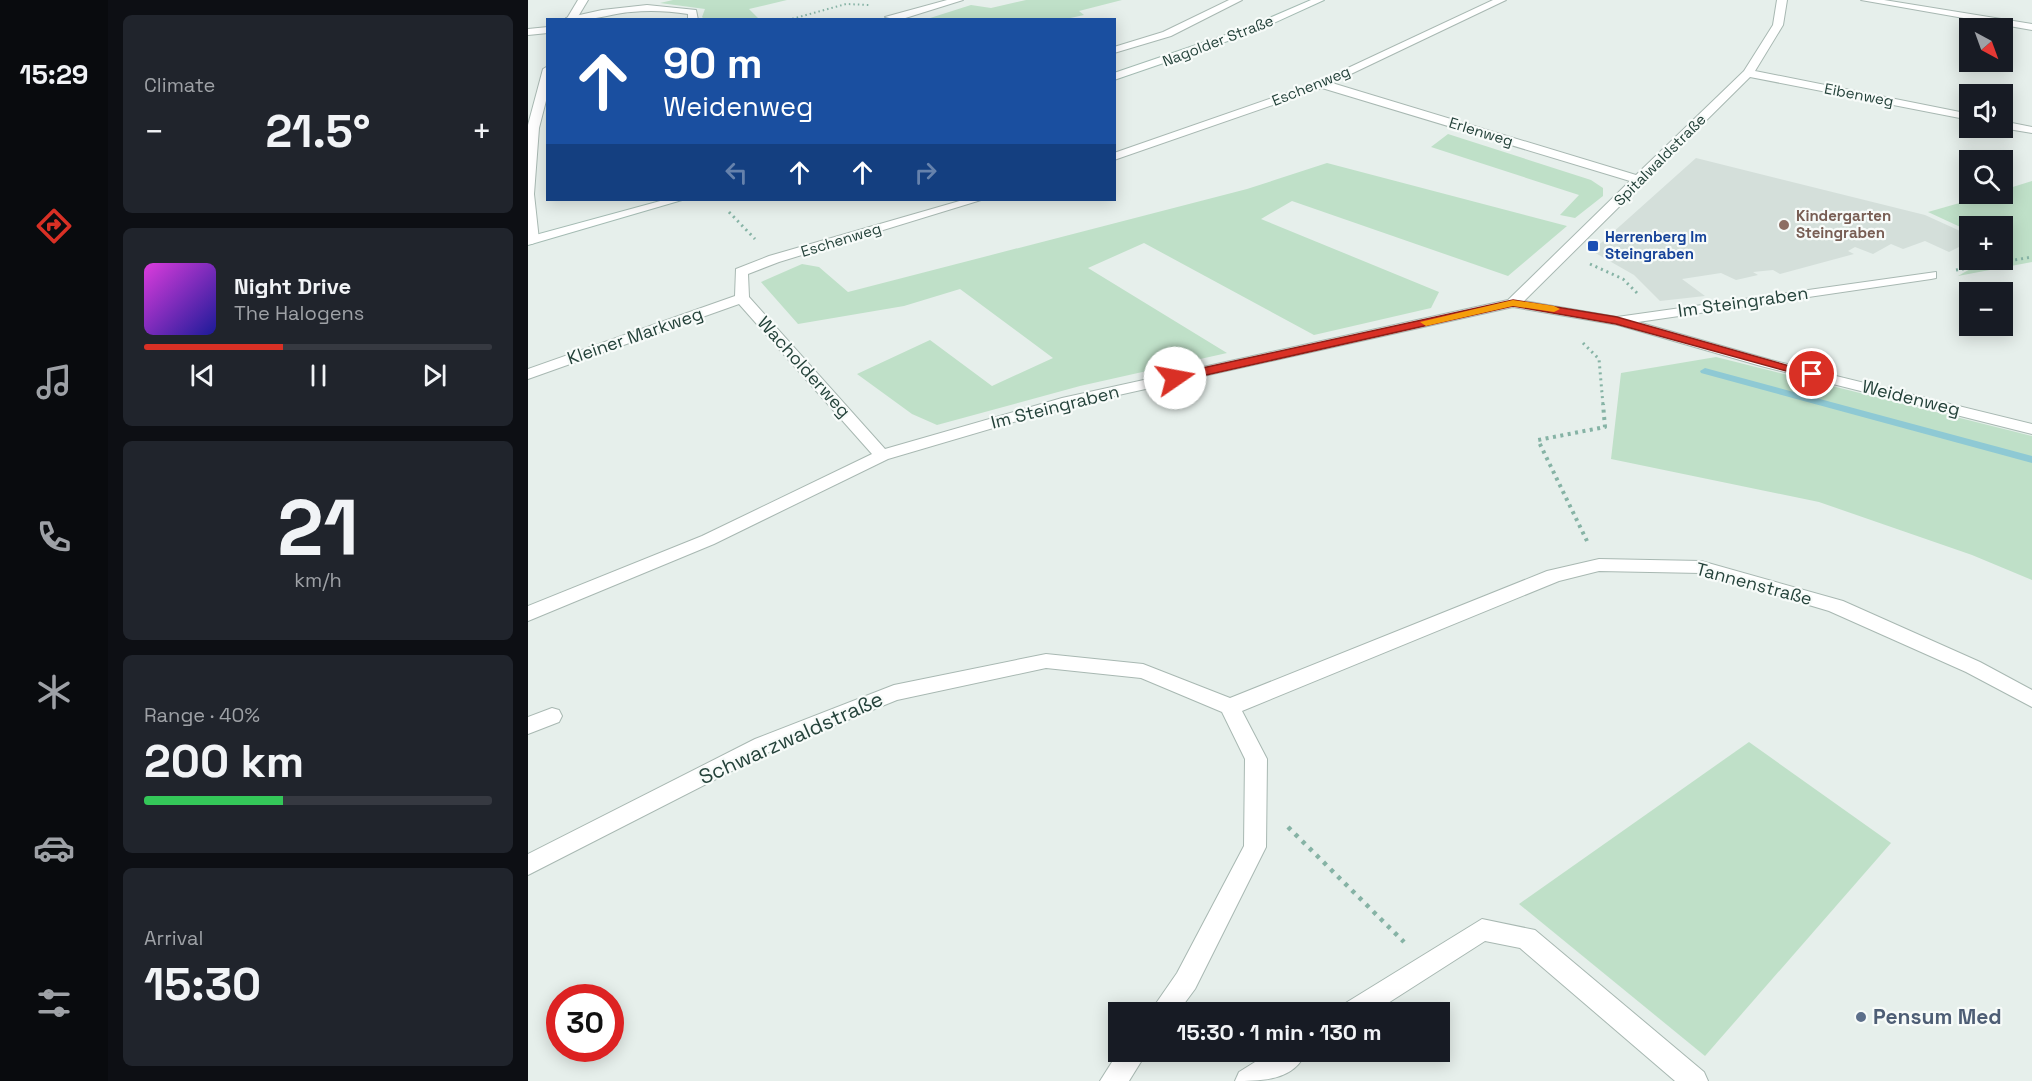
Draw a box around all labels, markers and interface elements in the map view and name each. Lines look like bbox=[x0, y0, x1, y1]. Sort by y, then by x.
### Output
street label: Nagolder Straße bbox=[1160, 11, 1276, 70]
north arrow bbox=[1959, 18, 2013, 72]
map controls bbox=[1959, 18, 2013, 336]
text: 90 m bbox=[663, 37, 763, 90]
icon: ahead bbox=[564, 42, 642, 120]
text: 15:29 bbox=[19, 57, 89, 92]
street label: Eschenweg bbox=[1269, 61, 1353, 110]
text: Climate bbox=[144, 72, 215, 98]
street label: Eibenweg bbox=[1823, 78, 1895, 111]
button: sound bbox=[1959, 84, 2013, 138]
text: Weidenweg bbox=[663, 89, 813, 124]
text: 21.5° bbox=[265, 103, 371, 160]
street label: Spitalwaldstraße bbox=[1610, 110, 1710, 210]
text: − bbox=[144, 111, 164, 153]
text: + bbox=[472, 111, 492, 153]
street label: Erlenweg bbox=[1447, 113, 1516, 150]
button: search bbox=[1959, 150, 2013, 204]
icon: left bbox=[720, 156, 753, 189]
icon: ahead bbox=[783, 156, 816, 189]
icon: ahead bbox=[846, 156, 879, 189]
icon: right bbox=[909, 156, 942, 189]
icon: directions bbox=[33, 205, 75, 247]
place label: Kindergarten Steingraben bbox=[1796, 206, 1891, 242]
button: + bbox=[1959, 216, 2013, 270]
street label: Eschenweg bbox=[798, 218, 883, 261]
marker: Kindergarten Steingraben bbox=[1777, 218, 1791, 232]
place label: Herrenberg Im Steingraben bbox=[1605, 227, 1707, 263]
marker: Herrenberg Im Steingraben bbox=[1586, 239, 1600, 253]
text: Night Drive bbox=[234, 272, 351, 300]
street label: Im Steingraben bbox=[1676, 281, 1810, 322]
button: − bbox=[1959, 282, 2013, 336]
text: The Halogens bbox=[234, 300, 364, 326]
street label: Kleiner Markweg bbox=[564, 301, 706, 370]
street label: Wacholderweg bbox=[753, 311, 856, 422]
position arrow bbox=[1143, 346, 1207, 410]
pin bbox=[1786, 348, 1837, 399]
icon: arrive bbox=[1795, 357, 1828, 390]
icon: previous bbox=[186, 359, 219, 392]
icon: pause bbox=[302, 359, 335, 392]
icon: next bbox=[418, 359, 451, 392]
icon: music bbox=[33, 361, 75, 403]
street label: Weidenweg bbox=[1860, 374, 1963, 421]
street label: Im Steingraben bbox=[988, 379, 1121, 434]
text: 21 bbox=[277, 478, 359, 578]
icon: phone bbox=[33, 516, 75, 558]
street label: Tannenstraße bbox=[1693, 557, 1815, 610]
text: km/h bbox=[294, 567, 342, 593]
icon: climate bbox=[33, 671, 75, 713]
street label: Schwarzwaldstraße bbox=[694, 685, 887, 790]
text: Range · 40% bbox=[144, 702, 260, 728]
text: 200 km bbox=[144, 733, 304, 790]
icon: car bbox=[33, 827, 75, 869]
text: Arrival bbox=[144, 925, 203, 951]
text: 15:30 bbox=[144, 956, 261, 1013]
icon: filters bbox=[33, 982, 75, 1024]
speed limit sign: 30 bbox=[546, 984, 624, 1062]
place label: Pensum Med bbox=[1873, 1003, 2002, 1030]
marker: Pensum Med bbox=[1854, 1010, 1868, 1024]
text: 15:30 · 1 min · 130 m bbox=[1177, 1018, 1381, 1046]

